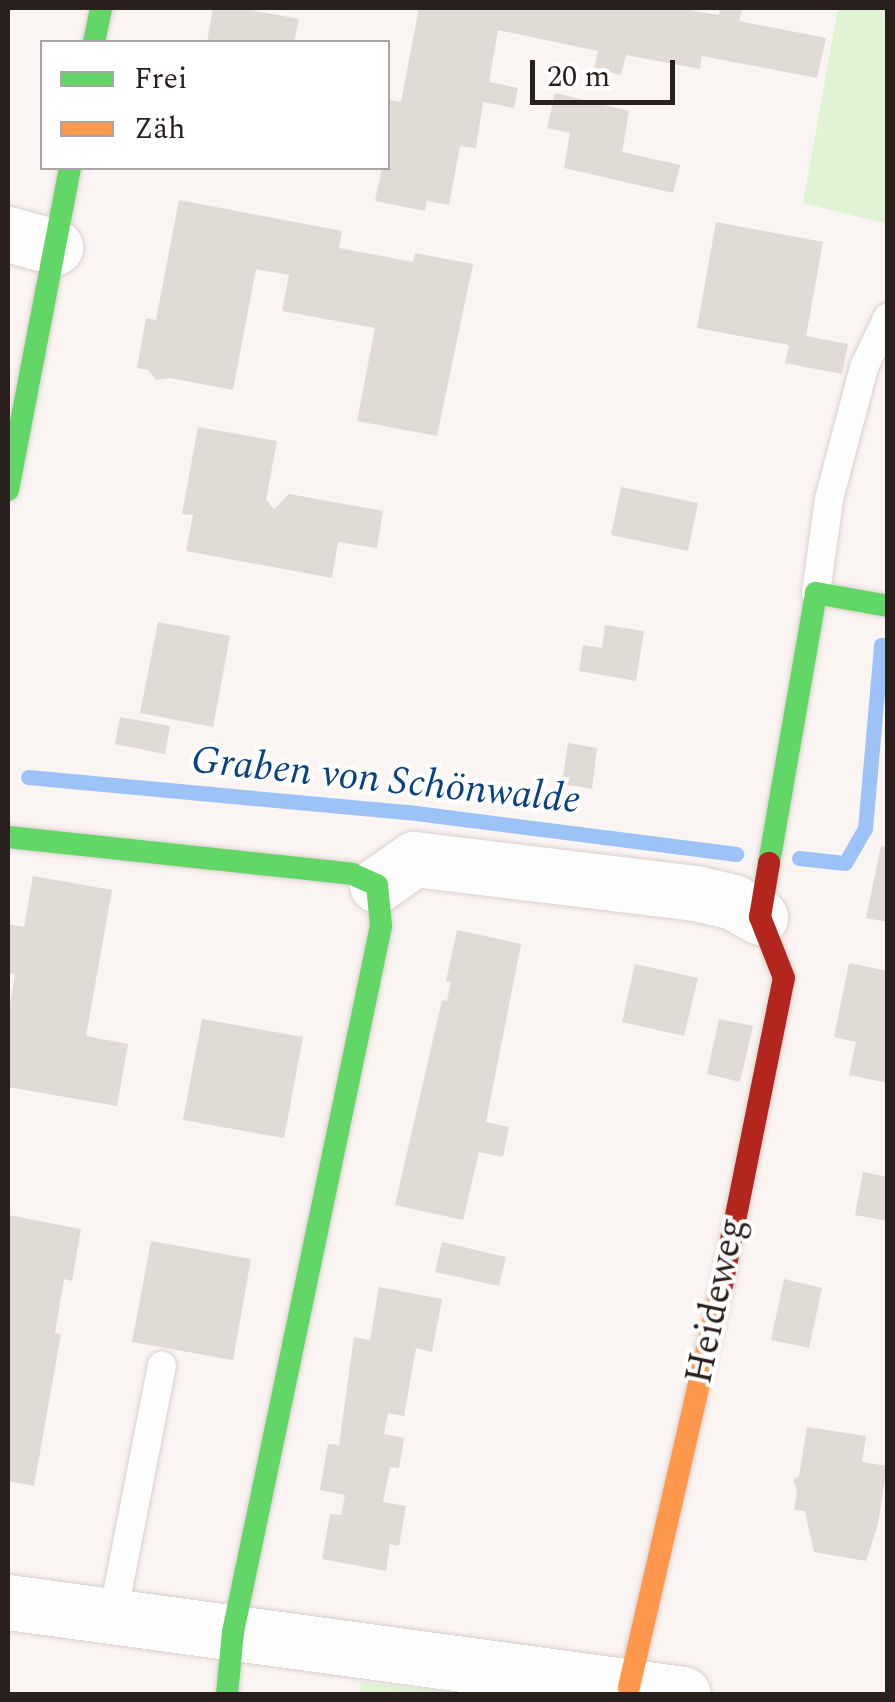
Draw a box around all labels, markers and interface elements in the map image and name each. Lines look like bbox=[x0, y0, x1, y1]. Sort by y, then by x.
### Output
legend bbox=[40, 40, 390, 170]
scale bar bbox=[535, 40, 680, 102]
text: 20 m bbox=[547, 54, 610, 100]
text: Frei bbox=[134, 56, 187, 102]
text: Zäh bbox=[134, 106, 185, 152]
water label: Graben von Schönwalde bbox=[189, 737, 583, 825]
street label: Heideweg bbox=[677, 1214, 757, 1388]

